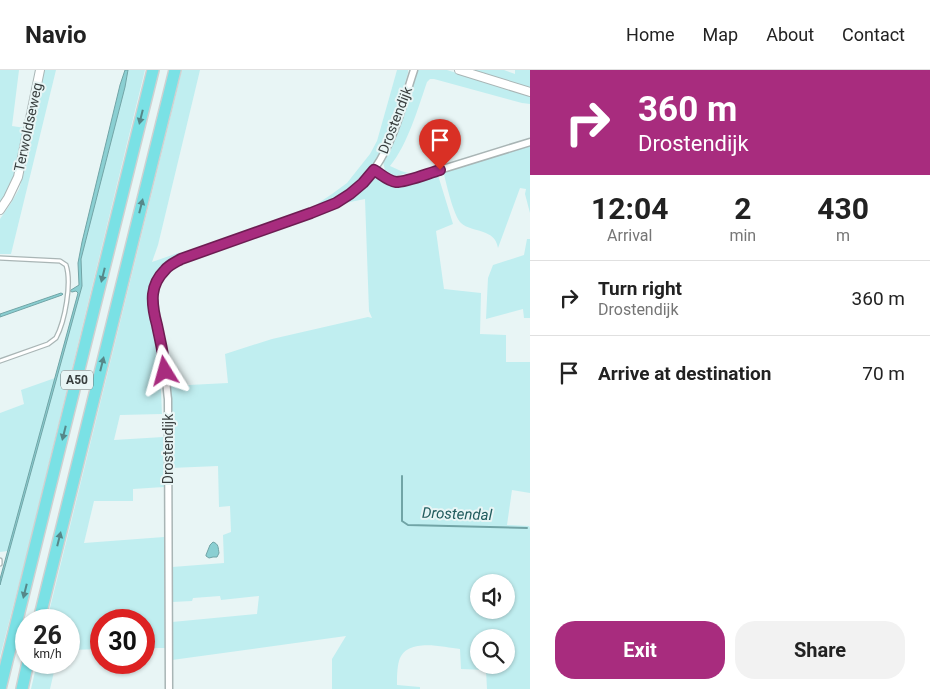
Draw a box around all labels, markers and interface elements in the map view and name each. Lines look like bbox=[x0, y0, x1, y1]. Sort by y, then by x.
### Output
text: Navio bbox=[25, 21, 87, 49]
text: Home bbox=[626, 24, 675, 45]
text: Map bbox=[703, 24, 738, 45]
text: About bbox=[766, 24, 814, 45]
text: Contact bbox=[842, 24, 905, 45]
street label: Terwoldseweg bbox=[11, 81, 45, 173]
street label: Drostendijk bbox=[375, 83, 415, 156]
text: 360 m bbox=[638, 89, 737, 130]
icon: right bbox=[555, 90, 620, 155]
one-way arrow bbox=[137, 110, 145, 125]
pin bbox=[419, 119, 461, 170]
icon: arrive bbox=[426, 126, 454, 154]
text: Drostendijk bbox=[638, 131, 749, 156]
text: 12:04 bbox=[591, 191, 668, 226]
text: 2 bbox=[734, 191, 751, 226]
text: 430 bbox=[817, 191, 869, 226]
one-way arrow bbox=[137, 199, 145, 214]
text: Arrival bbox=[607, 226, 652, 245]
text: min bbox=[729, 226, 756, 245]
text: m bbox=[836, 226, 850, 245]
one-way arrow bbox=[98, 268, 106, 283]
text: Turn right bbox=[598, 277, 682, 300]
icon: right bbox=[555, 284, 583, 312]
text: 360 m bbox=[852, 287, 905, 310]
text: Drostendijk bbox=[598, 300, 679, 319]
position arrow bbox=[138, 344, 190, 396]
one-way arrow bbox=[98, 356, 106, 371]
icon: arrive bbox=[555, 359, 583, 387]
text: Arrive at destination bbox=[598, 362, 771, 385]
text: 70 m bbox=[862, 362, 905, 385]
road number: A50 bbox=[61, 370, 93, 390]
street label: Drostendijk bbox=[160, 413, 176, 484]
one-way arrow bbox=[60, 425, 68, 440]
water label: Drostendal bbox=[422, 504, 493, 524]
one-way arrow bbox=[55, 531, 63, 546]
map controls bbox=[470, 574, 515, 674]
button: sound bbox=[470, 574, 515, 619]
one-way arrow bbox=[21, 583, 29, 598]
speed limit sign: 30 bbox=[90, 609, 155, 674]
text: 26 bbox=[33, 621, 62, 650]
button: Exit bbox=[555, 621, 725, 679]
button: Share bbox=[735, 621, 905, 679]
button: search bbox=[470, 629, 515, 674]
text: km/h bbox=[33, 647, 62, 661]

